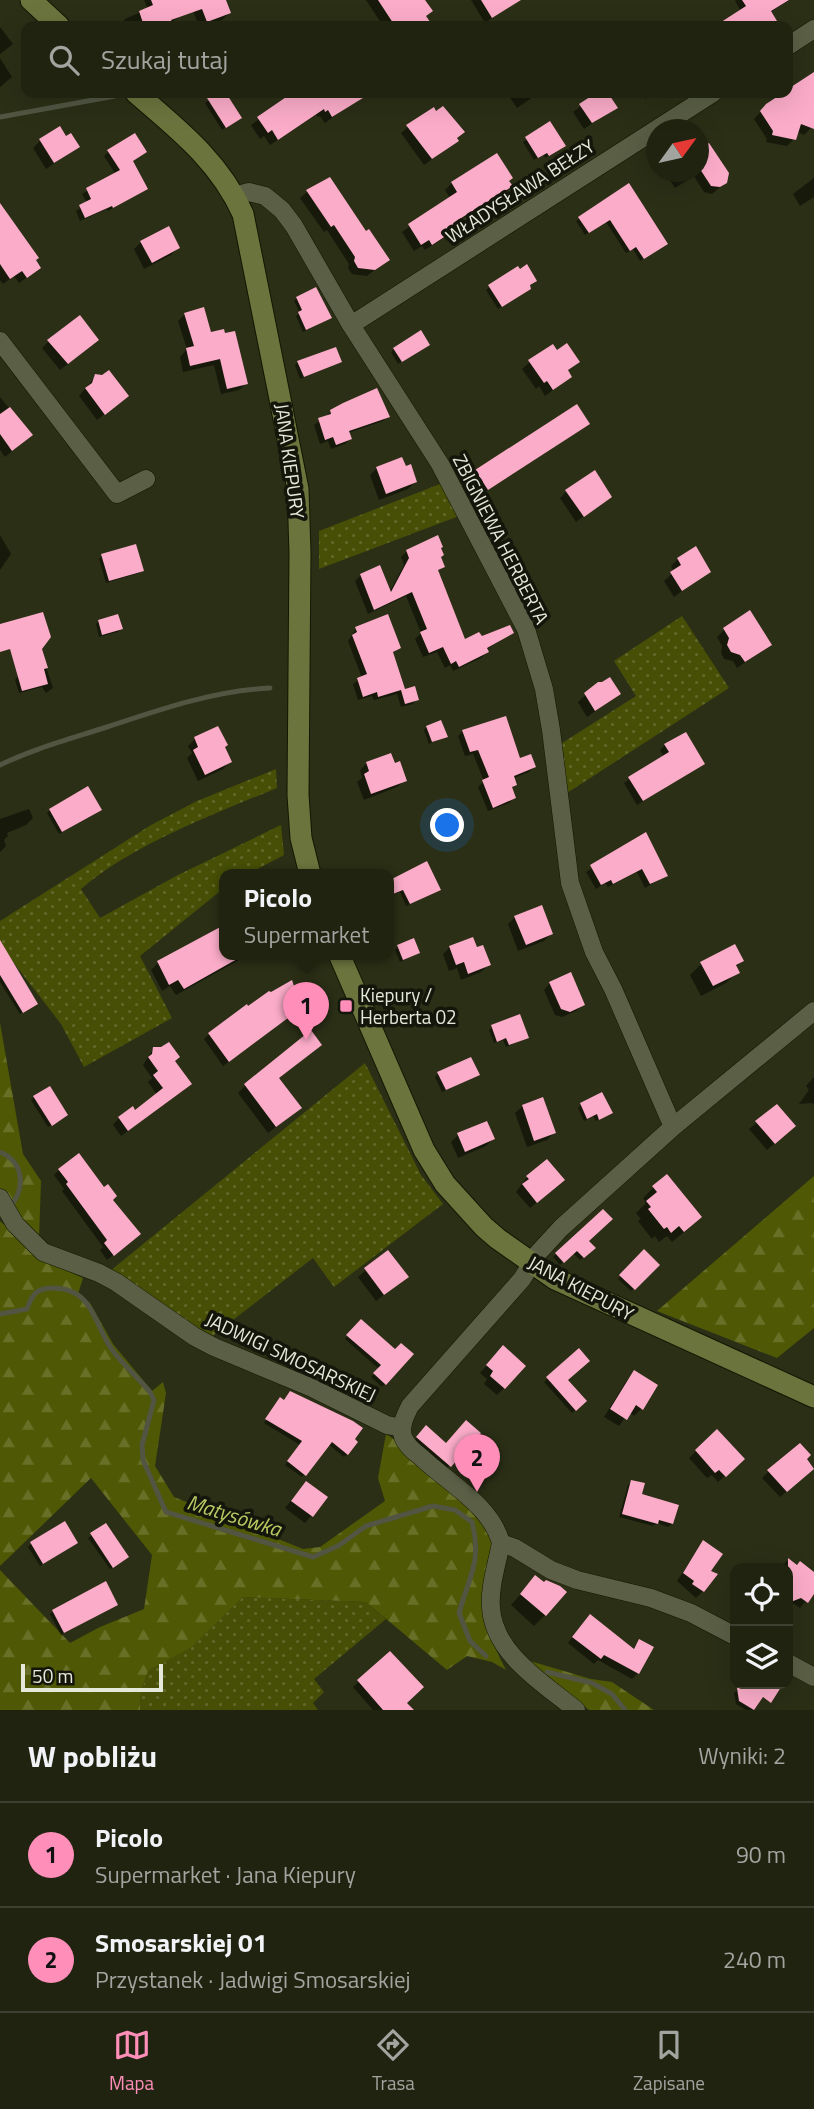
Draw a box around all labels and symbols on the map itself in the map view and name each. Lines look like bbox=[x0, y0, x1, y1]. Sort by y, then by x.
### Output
north arrow bbox=[646, 119, 709, 182]
street label: WŁADYSŁAWA BEŁZY bbox=[439, 131, 601, 250]
street label: JANA KIEPURY bbox=[268, 401, 313, 521]
street label: ZBIGNIEWA HERBERTA bbox=[446, 449, 557, 629]
your location bbox=[430, 808, 464, 842]
place label: Kiepury / Herberta 02 bbox=[360, 980, 457, 1031]
pin: 1 bbox=[283, 982, 329, 1040]
marker: Kiepury / Herberta 02 bbox=[338, 998, 354, 1014]
street label: JANA KIEPURY bbox=[523, 1247, 640, 1328]
street label: JADWIGI SMOSARSKIEJ bbox=[201, 1304, 381, 1409]
pin: 2 bbox=[454, 1434, 500, 1492]
water label: Matysówka bbox=[183, 1486, 287, 1545]
scale bar bbox=[21, 1661, 163, 1693]

